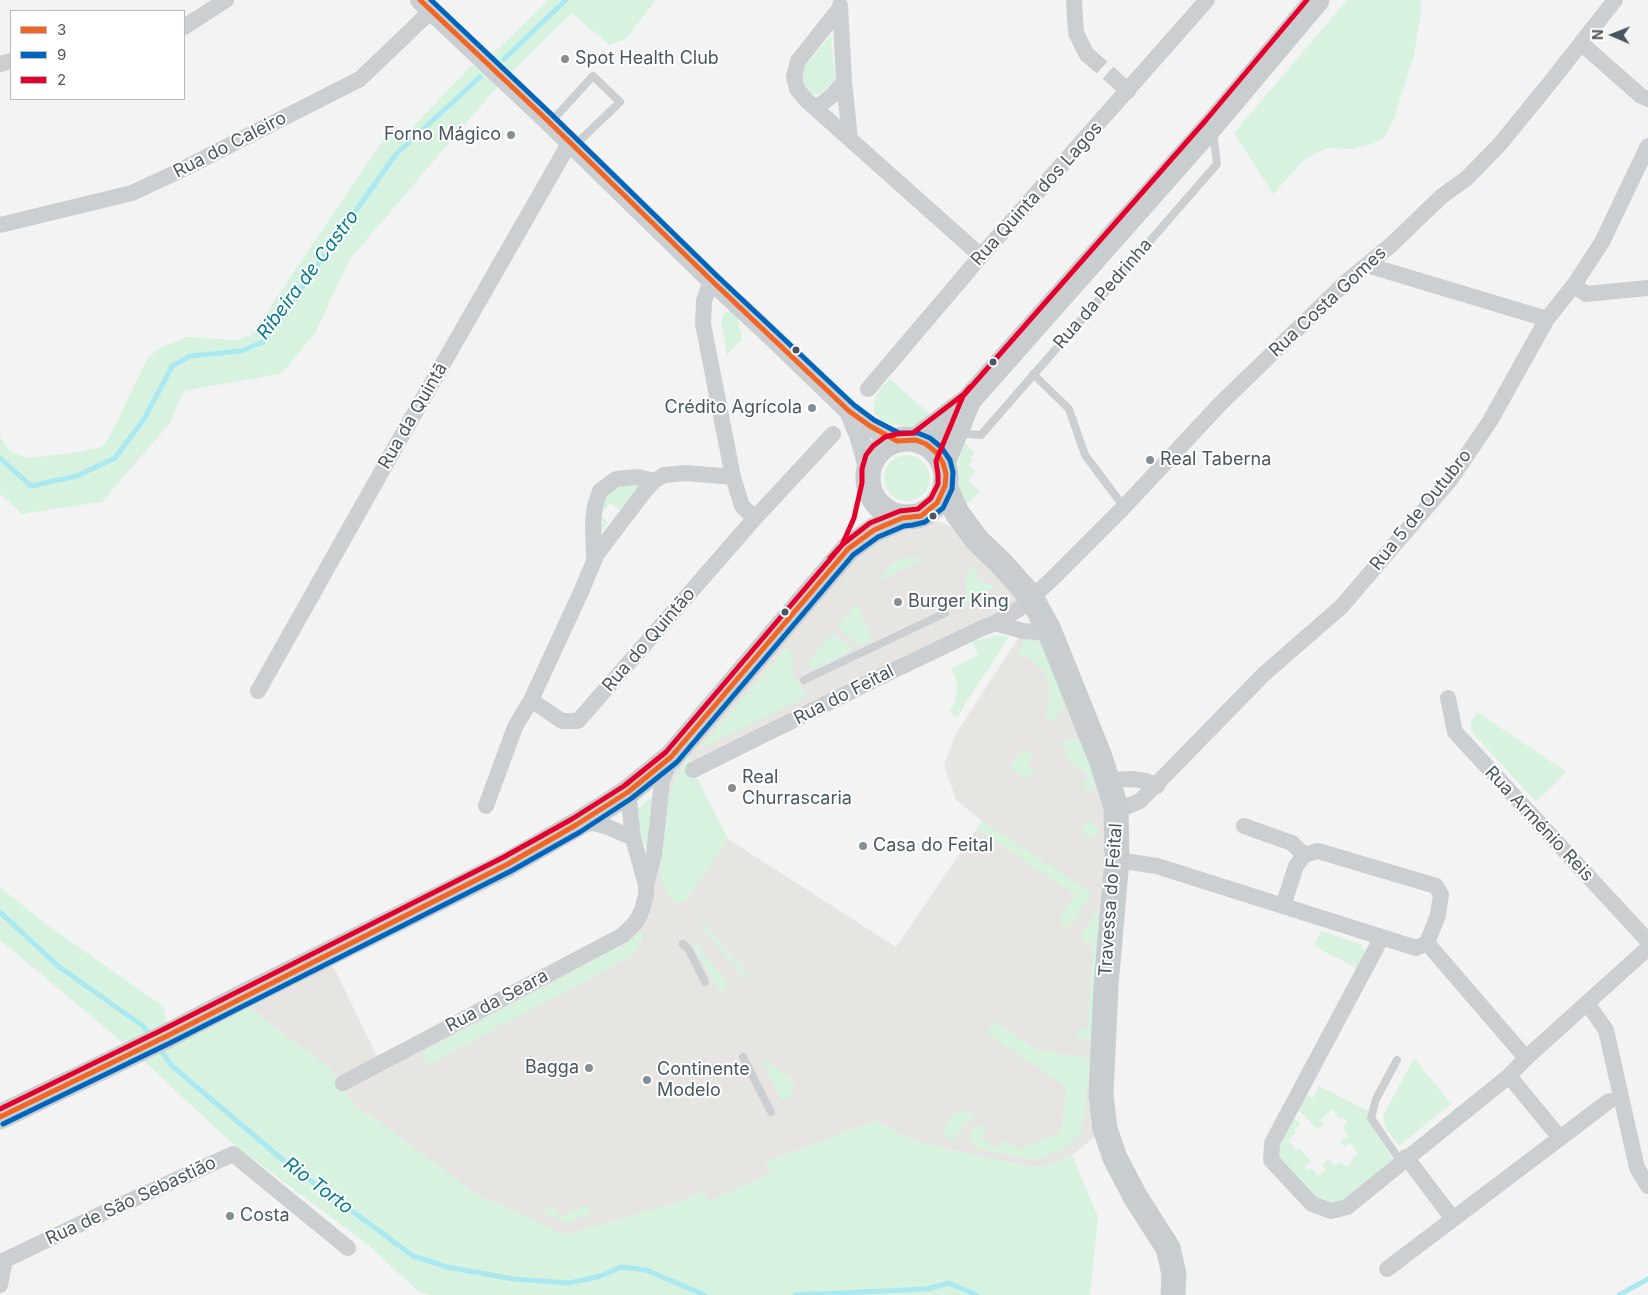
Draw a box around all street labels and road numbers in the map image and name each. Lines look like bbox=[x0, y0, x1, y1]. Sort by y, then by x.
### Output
street label: Rua do Caleiro bbox=[170, 107, 290, 183]
street label: Rua Quinta dos Lagos bbox=[967, 118, 1107, 270]
street label: Rua da Pedrinha bbox=[1049, 234, 1157, 354]
street label: Rua Costa Gomes bbox=[1265, 242, 1391, 362]
street label: Rua da Quintã bbox=[374, 359, 452, 473]
street label: Rua 5 de Outubro bbox=[1366, 445, 1476, 575]
street label: Rua do Quintão bbox=[598, 584, 700, 696]
street label: Rua do Feital bbox=[790, 661, 898, 729]
street label: Rua Arménio Reis bbox=[1480, 762, 1598, 886]
street label: Travessa do Feital bbox=[1095, 823, 1127, 977]
street label: Rua da Seara bbox=[442, 965, 552, 1037]
street label: Rua de São Sebastião bbox=[42, 1152, 220, 1250]

